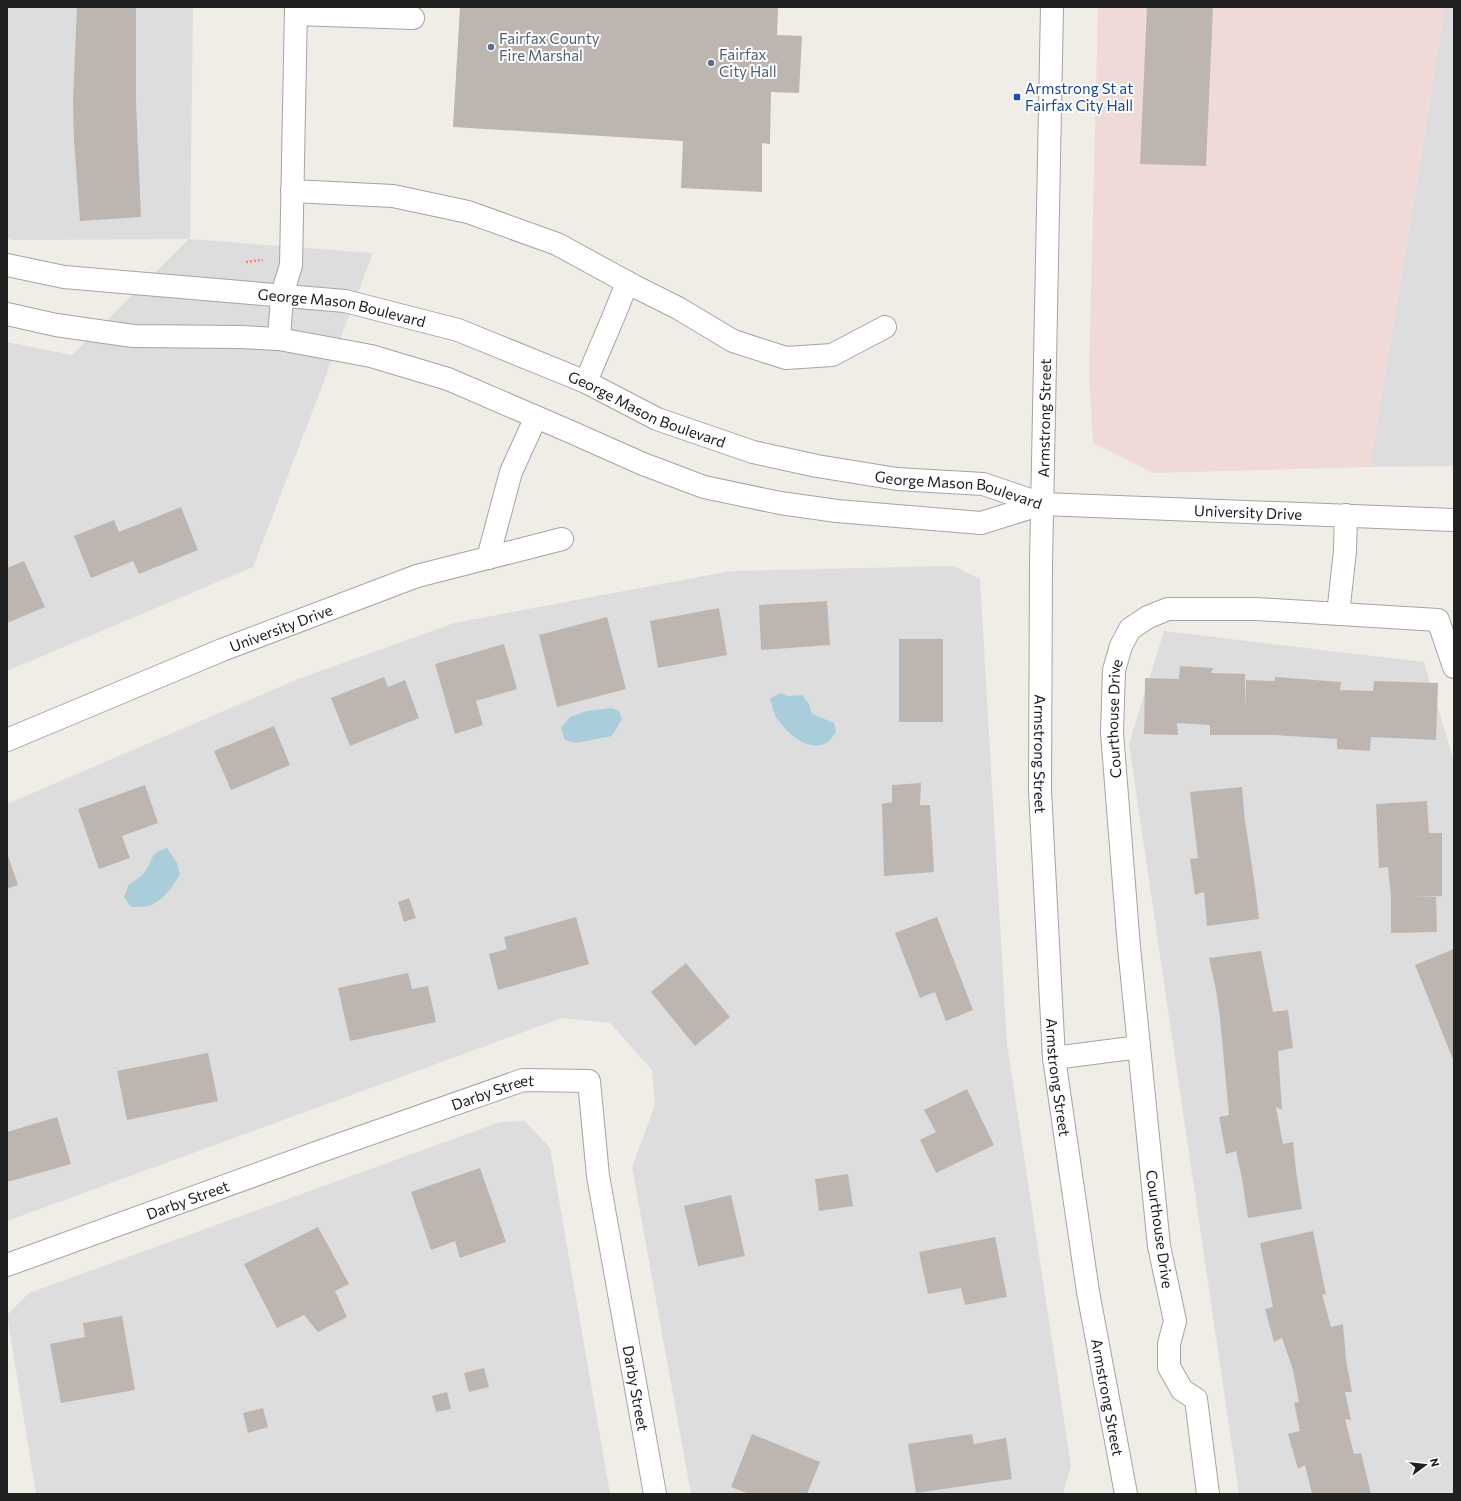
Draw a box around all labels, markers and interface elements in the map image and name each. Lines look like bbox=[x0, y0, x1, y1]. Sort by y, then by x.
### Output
place label: Fairfax County Fire Marshal bbox=[499, 29, 600, 64]
marker: Fairfax County Fire Marshal bbox=[486, 42, 496, 52]
place label: Fairfax City Hall bbox=[719, 45, 777, 80]
marker: Fairfax City Hall bbox=[706, 58, 716, 68]
place label: Armstrong St at Fairfax City Hall bbox=[1025, 79, 1133, 114]
marker: Armstrong St at Fairfax City Hall bbox=[1012, 92, 1022, 102]
street label: George Mason Boulevard bbox=[257, 285, 428, 330]
street label: Armstrong Street bbox=[1034, 358, 1054, 478]
street label: George Mason Boulevard bbox=[566, 367, 728, 451]
street label: George Mason Boulevard bbox=[873, 467, 1044, 512]
street label: University Drive bbox=[1194, 501, 1303, 523]
street label: University Drive bbox=[227, 600, 335, 655]
street label: Courthouse Drive bbox=[1103, 657, 1126, 779]
street label: Armstrong Street bbox=[1031, 694, 1050, 814]
street label: Armstrong Street bbox=[1043, 1018, 1074, 1138]
street label: Darby Street bbox=[449, 1071, 534, 1114]
street label: Courthouse Drive bbox=[1143, 1169, 1177, 1290]
street label: Darby Street bbox=[144, 1176, 231, 1223]
street label: Armstrong Street bbox=[1088, 1337, 1128, 1457]
street label: Darby Street bbox=[619, 1344, 653, 1432]
north arrow bbox=[1405, 1445, 1445, 1485]
text: N bbox=[1428, 1457, 1442, 1468]

